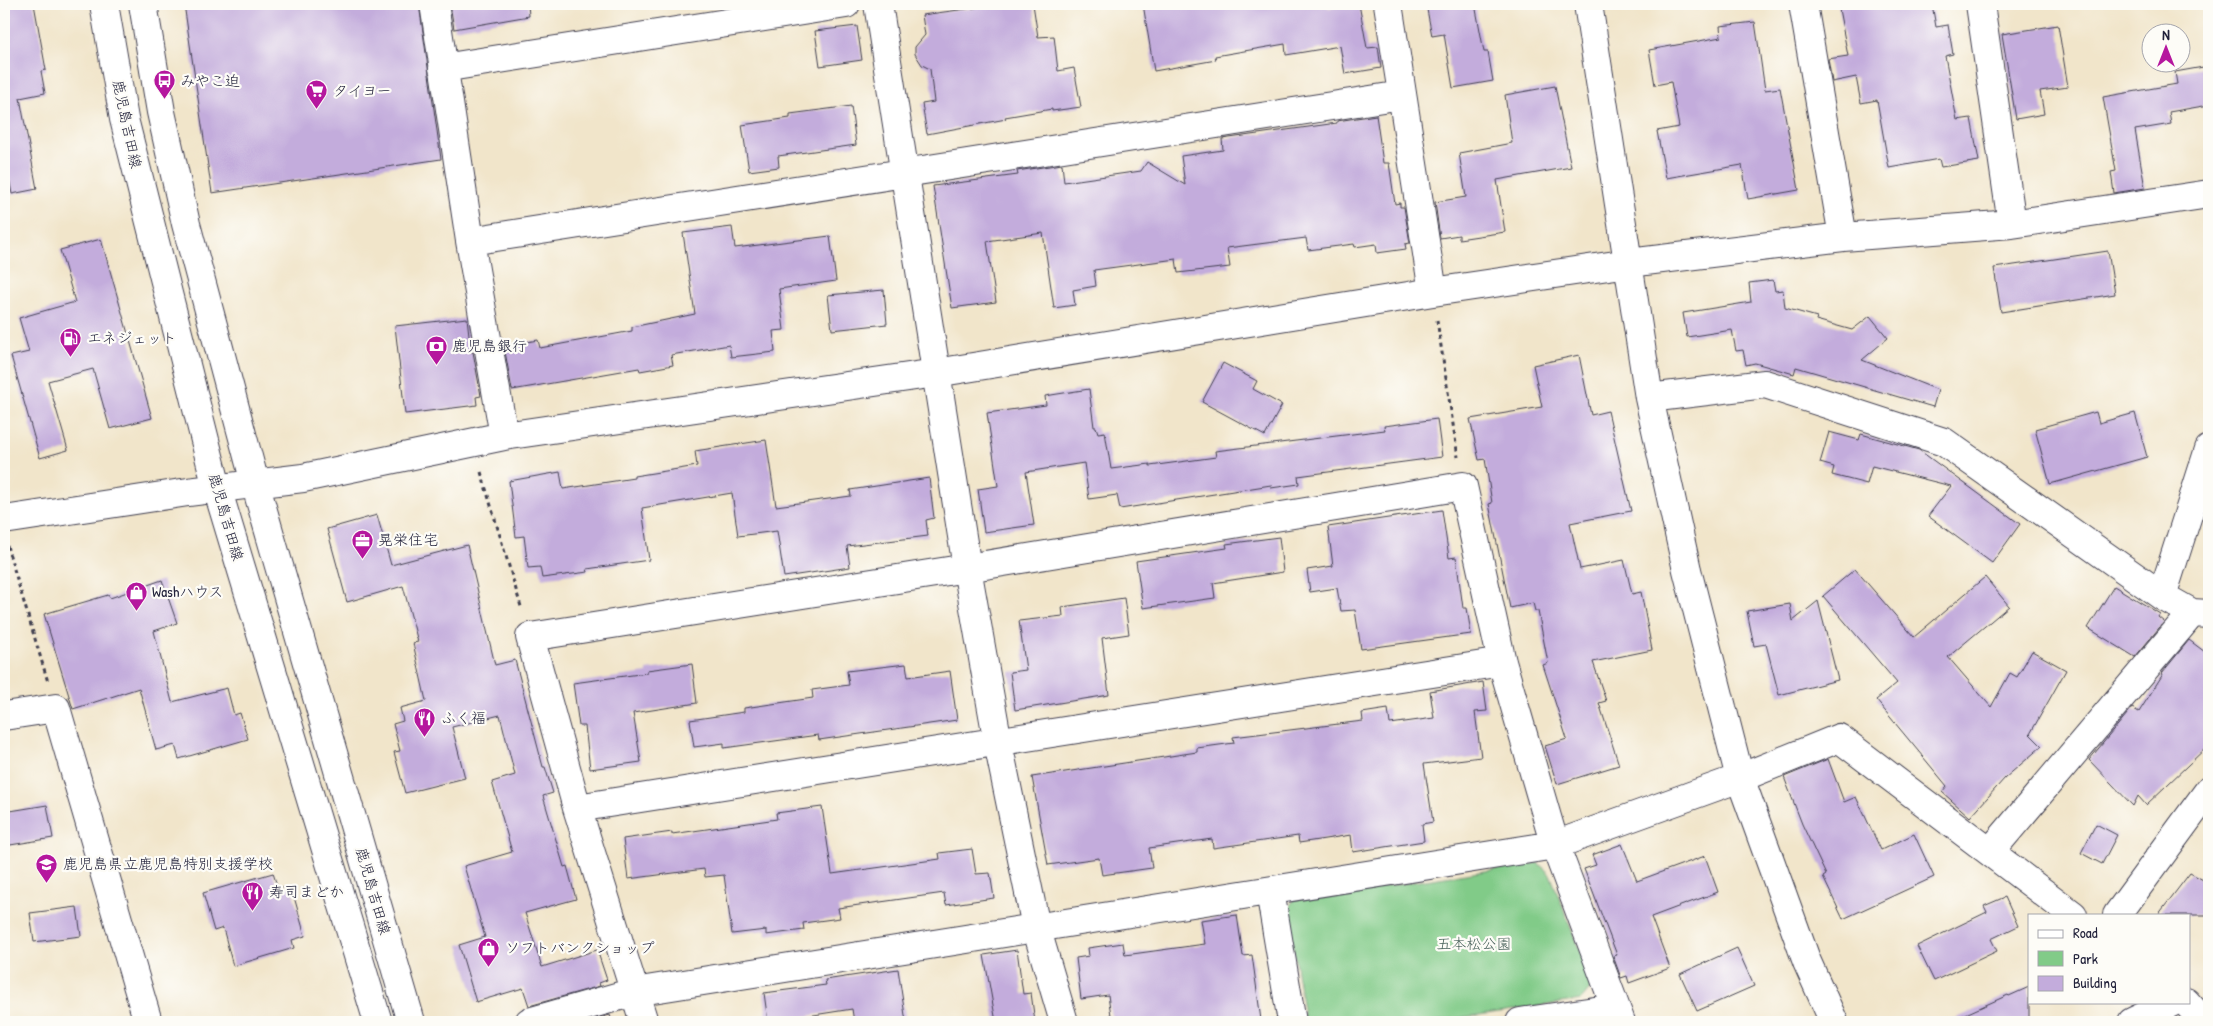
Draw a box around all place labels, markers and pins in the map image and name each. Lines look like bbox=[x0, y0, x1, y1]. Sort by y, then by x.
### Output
bus stop icon: みやこ迫 bbox=[152, 69, 176, 100]
place label: みやこ迫 bbox=[180, 70, 240, 91]
supermarket icon: タイヨー bbox=[305, 79, 329, 110]
place label: タイヨー bbox=[333, 80, 392, 101]
fuel station icon: エネジェット bbox=[59, 326, 83, 357]
place label: エネジェット bbox=[87, 327, 177, 348]
bank icon: 鹿児島銀行 bbox=[424, 334, 448, 365]
place label: 鹿児島銀行 bbox=[452, 335, 527, 356]
office icon: 晃栄住宅 bbox=[350, 528, 374, 559]
place label: 晃栄住宅 bbox=[378, 529, 438, 550]
shop icon: Washハウス bbox=[124, 580, 148, 611]
place label: Washハウス bbox=[152, 581, 223, 602]
restaurant icon: ふく福 bbox=[413, 706, 437, 737]
place label: ふく福 bbox=[441, 707, 486, 728]
school or university icon: 鹿児島県立鹿児島特別支援学校 bbox=[35, 852, 59, 883]
place label: 鹿児島県立鹿児島特別支援学校 bbox=[63, 853, 273, 874]
restaurant icon: 寿司まどか bbox=[241, 880, 265, 911]
place label: 寿司まどか bbox=[269, 881, 344, 902]
shop icon: ソフトバンクショップ bbox=[477, 936, 501, 967]
place label: ソフトバンクショップ bbox=[505, 937, 654, 958]

